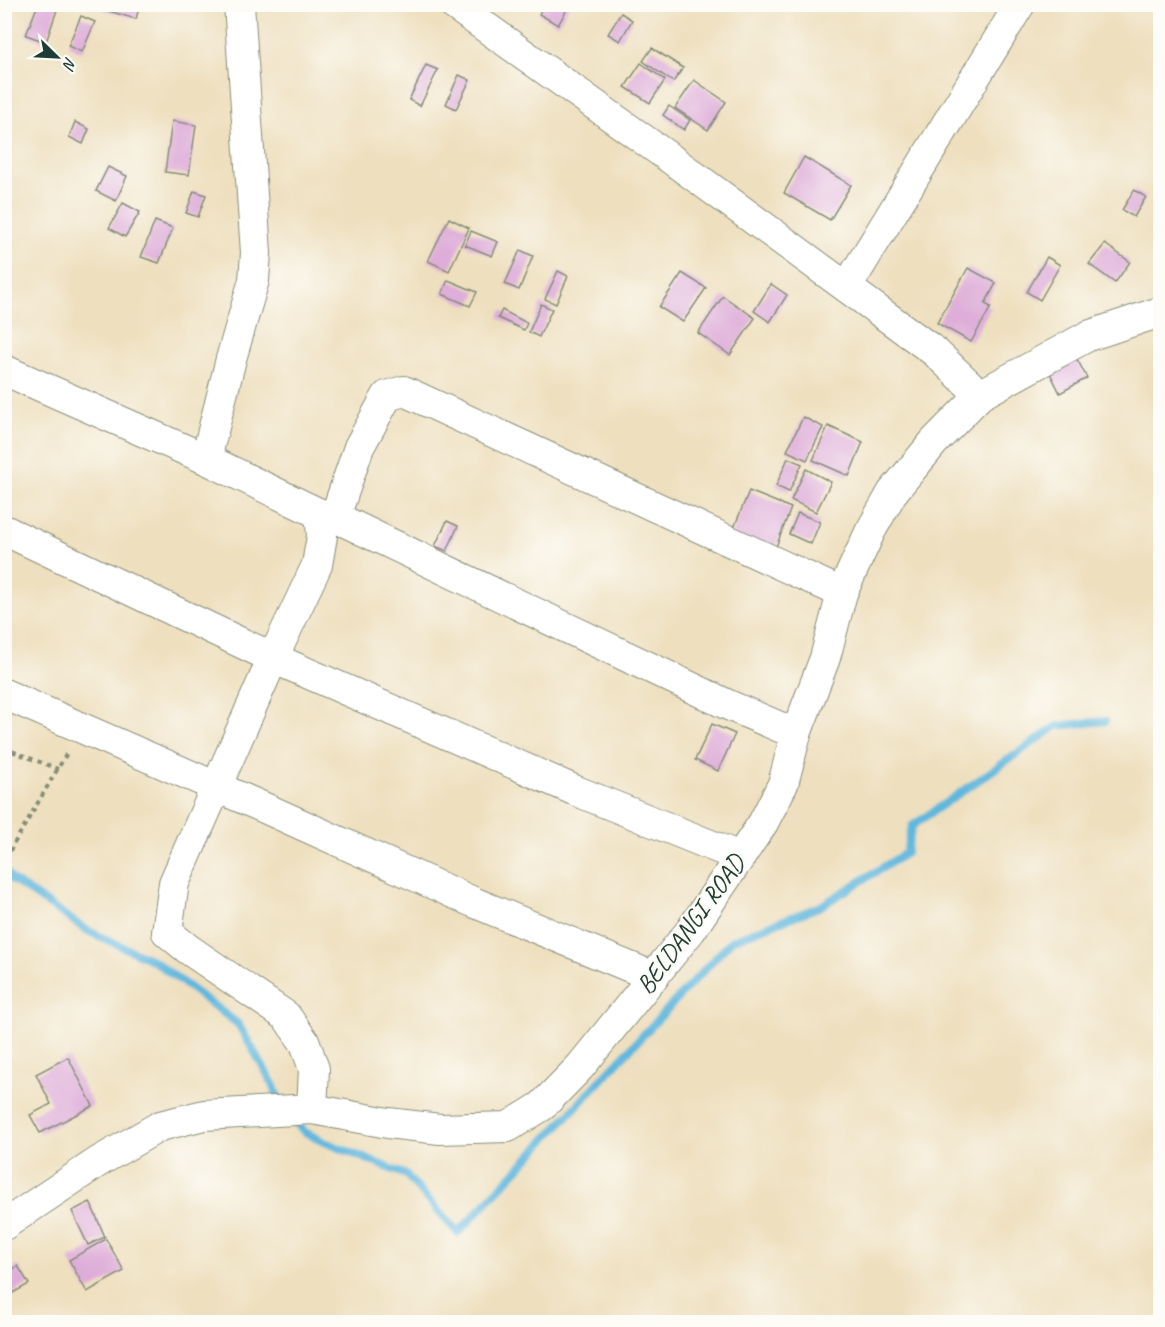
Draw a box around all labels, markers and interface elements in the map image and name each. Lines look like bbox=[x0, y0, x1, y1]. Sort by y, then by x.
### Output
north arrow bbox=[27, 27, 87, 87]
text: N bbox=[57, 54, 81, 74]
street label: BELDANGI ROAD bbox=[629, 847, 753, 1000]

